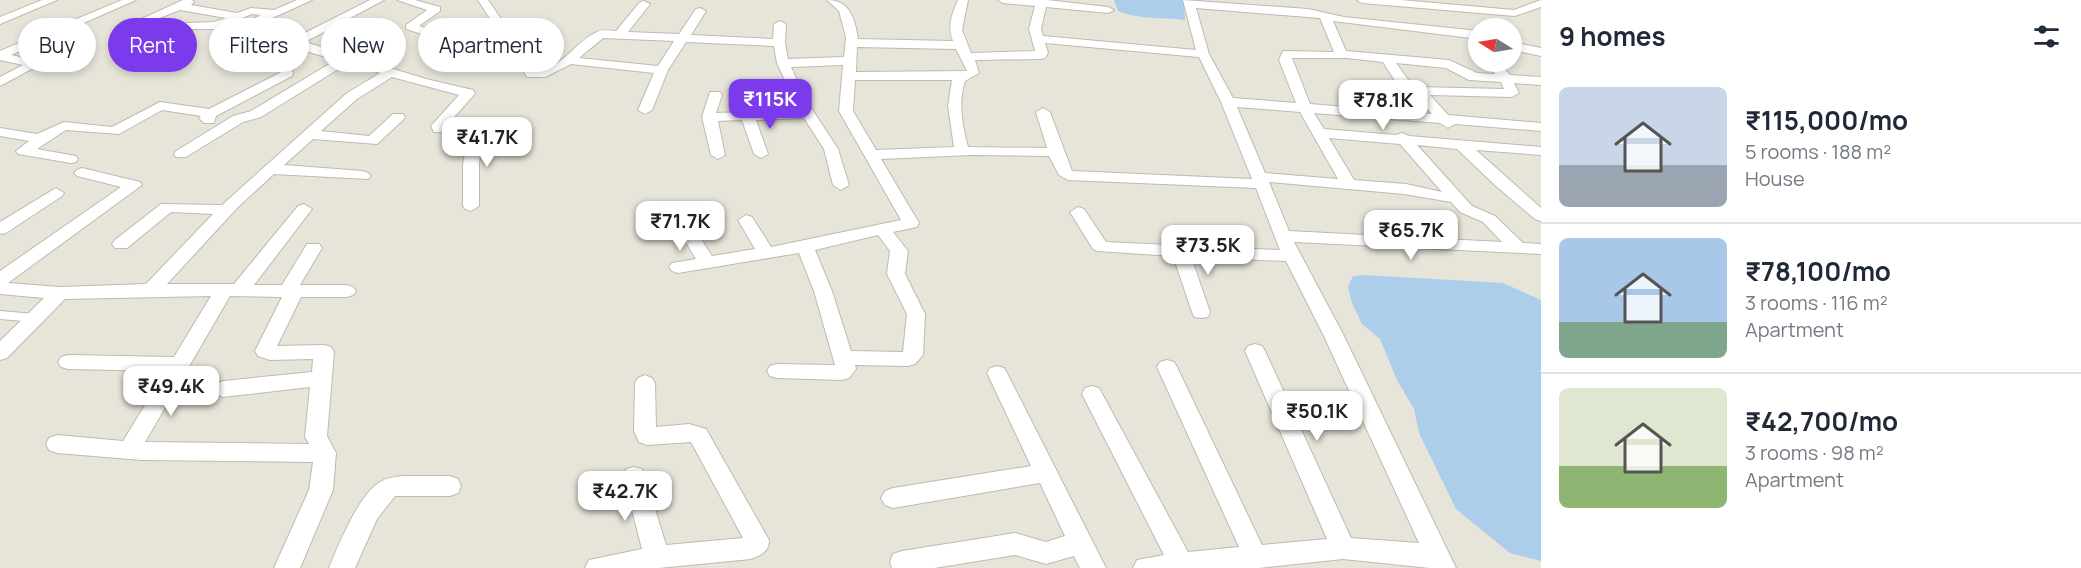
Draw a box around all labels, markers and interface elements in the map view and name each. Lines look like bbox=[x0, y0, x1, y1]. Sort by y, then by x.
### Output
chip: Buy bbox=[18, 18, 96, 72]
chip: Rent bbox=[108, 18, 197, 72]
chip: Filters bbox=[209, 18, 309, 72]
chip: New bbox=[321, 18, 406, 72]
chip: Apartment bbox=[418, 18, 564, 72]
north arrow bbox=[1468, 18, 1522, 72]
map controls bbox=[1468, 18, 1522, 72]
text: 9 homes bbox=[1559, 18, 1666, 54]
icon: filters bbox=[2030, 20, 2063, 53]
pin: ₹115K bbox=[728, 79, 812, 130]
pin: ₹78.1K bbox=[1334, 80, 1432, 131]
text: ₹115K bbox=[743, 85, 797, 112]
text: ₹78.1K bbox=[1353, 86, 1413, 113]
text: ₹115,000/mo bbox=[1745, 102, 1908, 138]
icon: home bbox=[1607, 111, 1679, 183]
pin: ₹41.7K bbox=[438, 117, 536, 168]
text: ₹41.7K bbox=[456, 123, 518, 150]
text: 5 rooms · 188 m² bbox=[1745, 138, 1891, 165]
text: House bbox=[1745, 165, 1805, 192]
pin: ₹71.7K bbox=[631, 201, 729, 252]
text: ₹71.7K bbox=[650, 207, 710, 234]
pin: ₹65.7K bbox=[1362, 210, 1460, 261]
text: ₹65.7K bbox=[1378, 216, 1444, 243]
pin: ₹73.5K bbox=[1159, 225, 1257, 276]
text: ₹73.5K bbox=[1175, 231, 1241, 258]
text: ₹78,100/mo bbox=[1745, 253, 1891, 289]
icon: home bbox=[1607, 262, 1679, 334]
text: 3 rooms · 116 m² bbox=[1745, 289, 1888, 316]
text: Apartment bbox=[1745, 316, 1844, 343]
pin: ₹49.4K bbox=[122, 366, 220, 417]
text: ₹49.4K bbox=[137, 372, 205, 399]
pin: ₹50.1K bbox=[1268, 391, 1366, 442]
text: ₹50.1K bbox=[1286, 397, 1348, 424]
text: ₹42,700/mo bbox=[1745, 403, 1898, 439]
icon: home bbox=[1607, 412, 1679, 484]
text: 3 rooms · 98 m² bbox=[1745, 439, 1884, 466]
text: Apartment bbox=[1745, 466, 1844, 493]
pin: ₹42.7K bbox=[576, 471, 674, 522]
text: ₹42.7K bbox=[592, 477, 658, 504]

